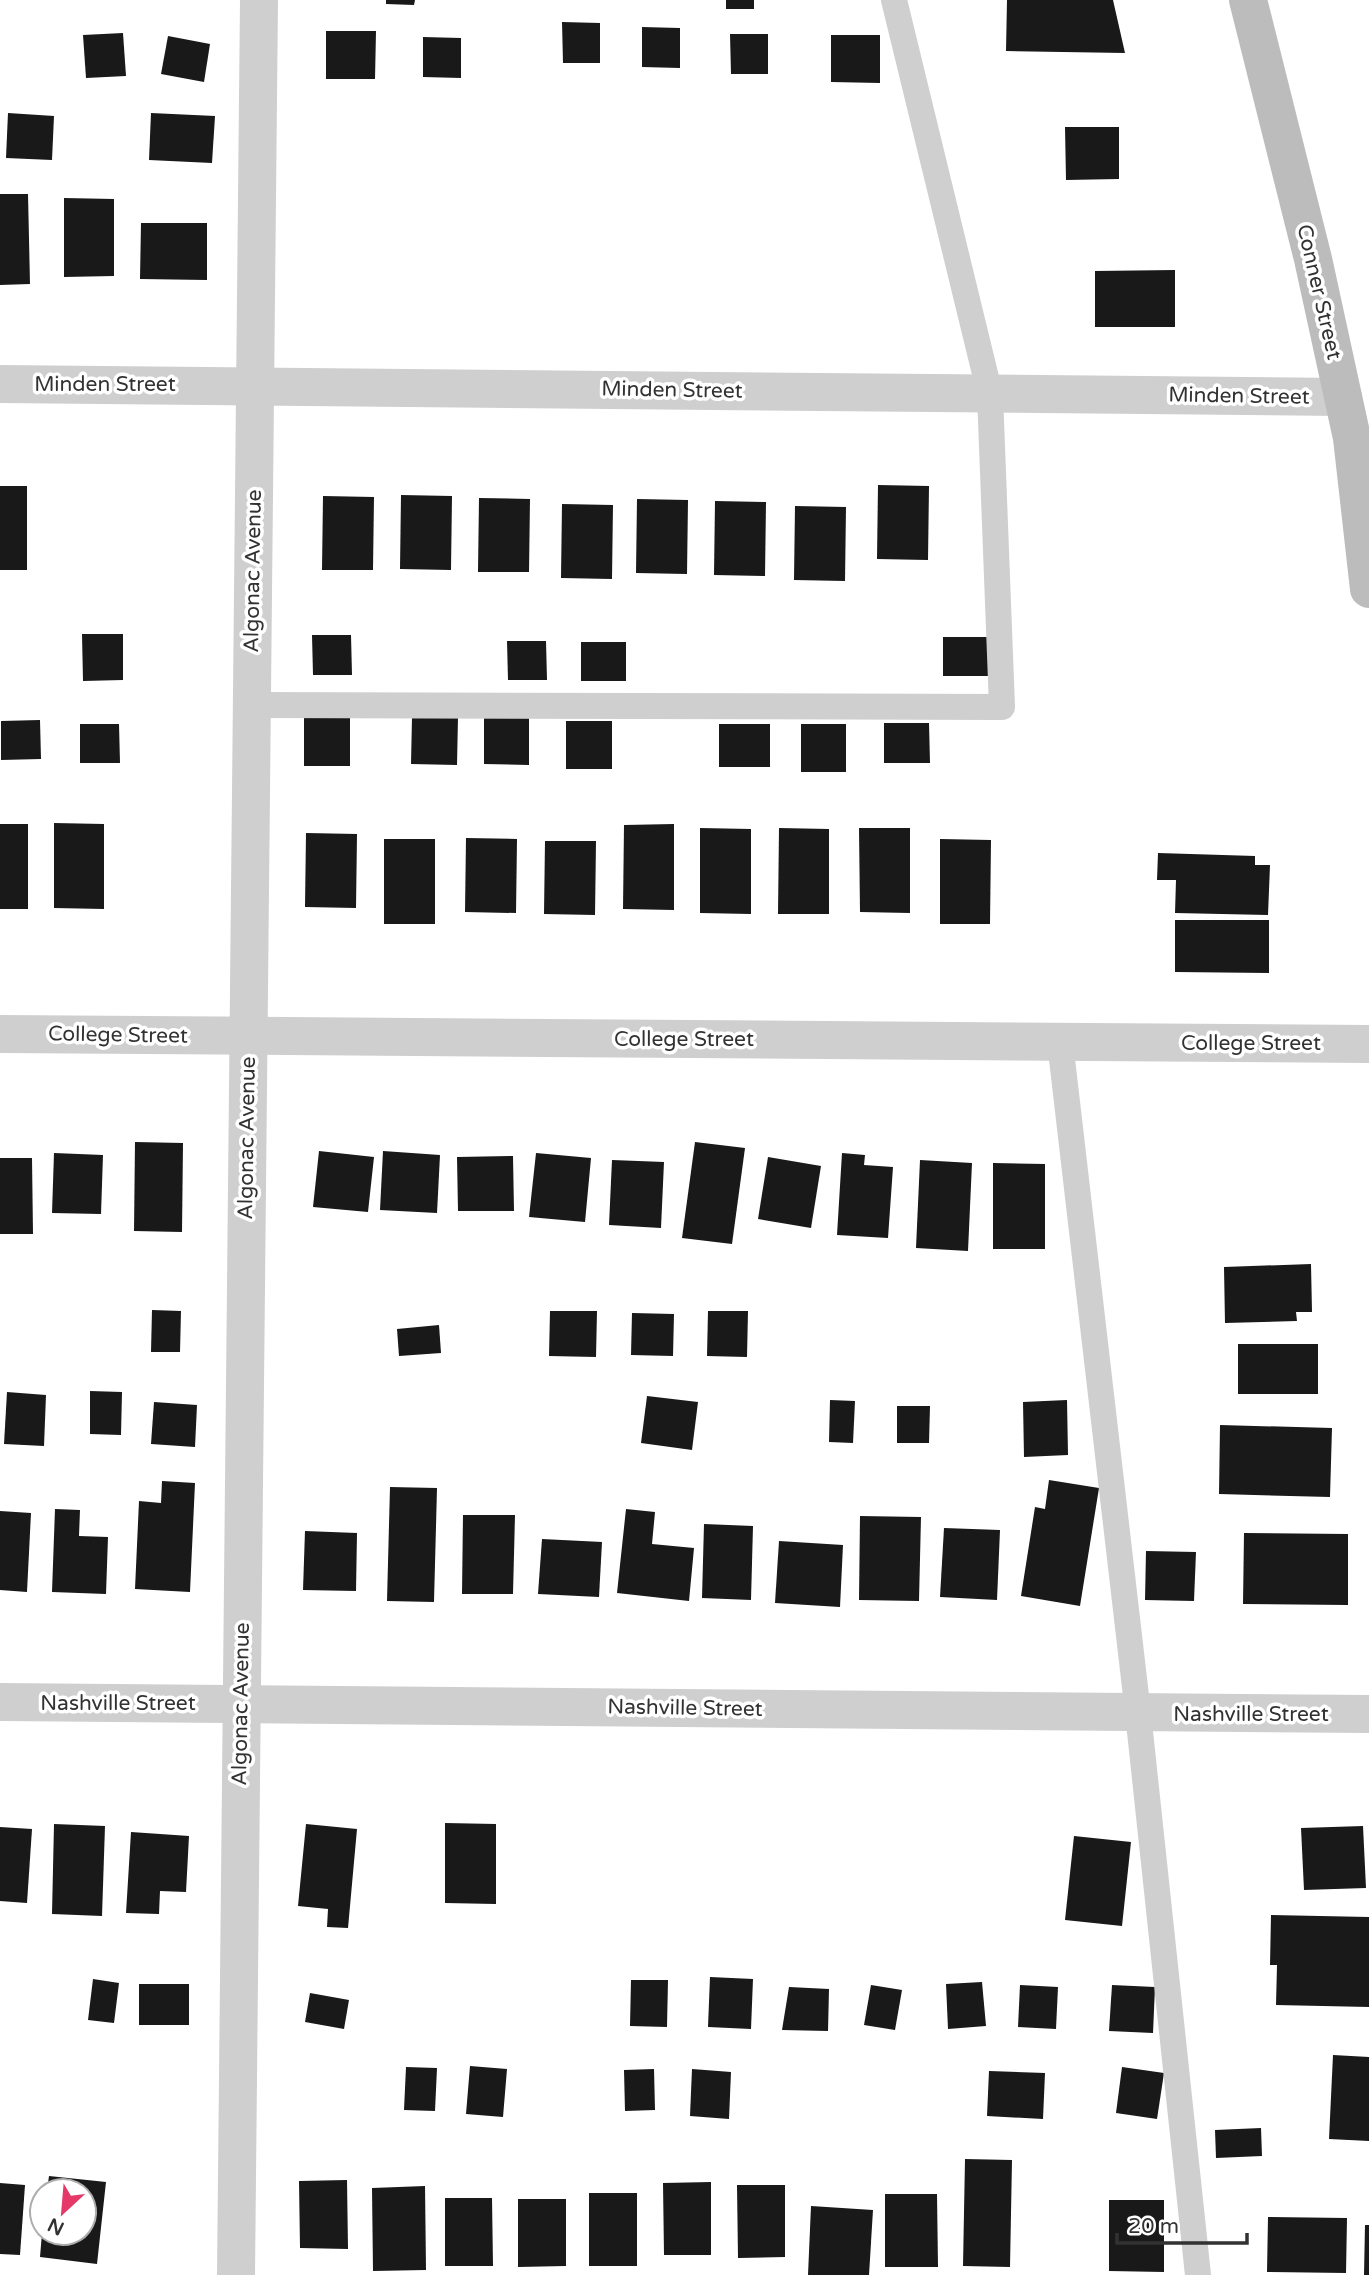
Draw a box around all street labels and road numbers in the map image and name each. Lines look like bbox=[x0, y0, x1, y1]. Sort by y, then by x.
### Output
street label: Conner Street bbox=[1291, 222, 1347, 362]
street label: Minden Street bbox=[34, 372, 176, 397]
street label: Minden Street bbox=[601, 376, 743, 404]
street label: Minden Street bbox=[1168, 382, 1310, 410]
street label: Algonac Avenue bbox=[239, 489, 267, 653]
street label: College Street bbox=[48, 1021, 188, 1049]
street label: College Street bbox=[614, 1027, 754, 1052]
street label: College Street bbox=[1181, 1031, 1321, 1056]
street label: Algonac Avenue bbox=[233, 1056, 261, 1220]
street label: Algonac Avenue bbox=[227, 1622, 255, 1786]
street label: Nashville Street bbox=[40, 1691, 196, 1716]
street label: Nashville Street bbox=[607, 1694, 763, 1722]
street label: Nashville Street bbox=[1173, 1702, 1329, 1727]

